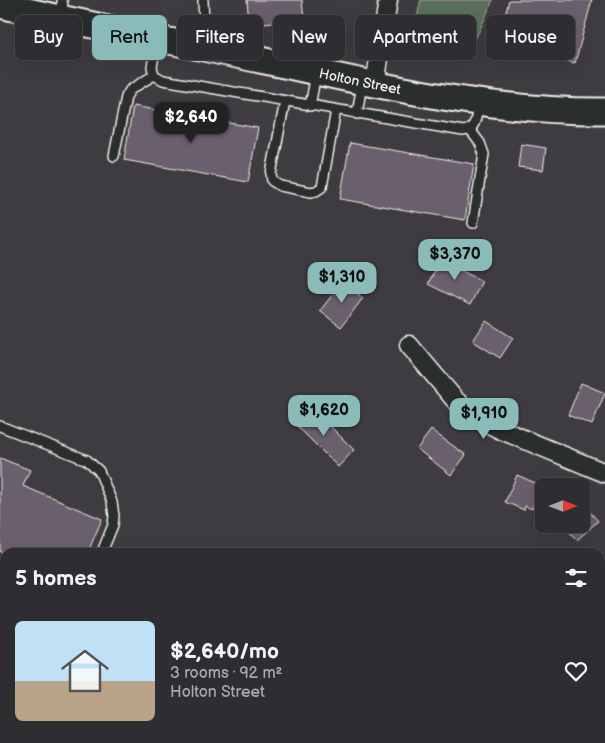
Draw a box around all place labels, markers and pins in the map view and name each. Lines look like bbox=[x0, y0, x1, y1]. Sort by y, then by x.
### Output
pin: $2,640 bbox=[150, 102, 232, 144]
pin: $3,370 bbox=[414, 238, 496, 281]
pin: $1,310 bbox=[301, 262, 383, 304]
pin: $1,620 bbox=[283, 394, 365, 437]
pin: $1,910 bbox=[443, 398, 525, 440]

